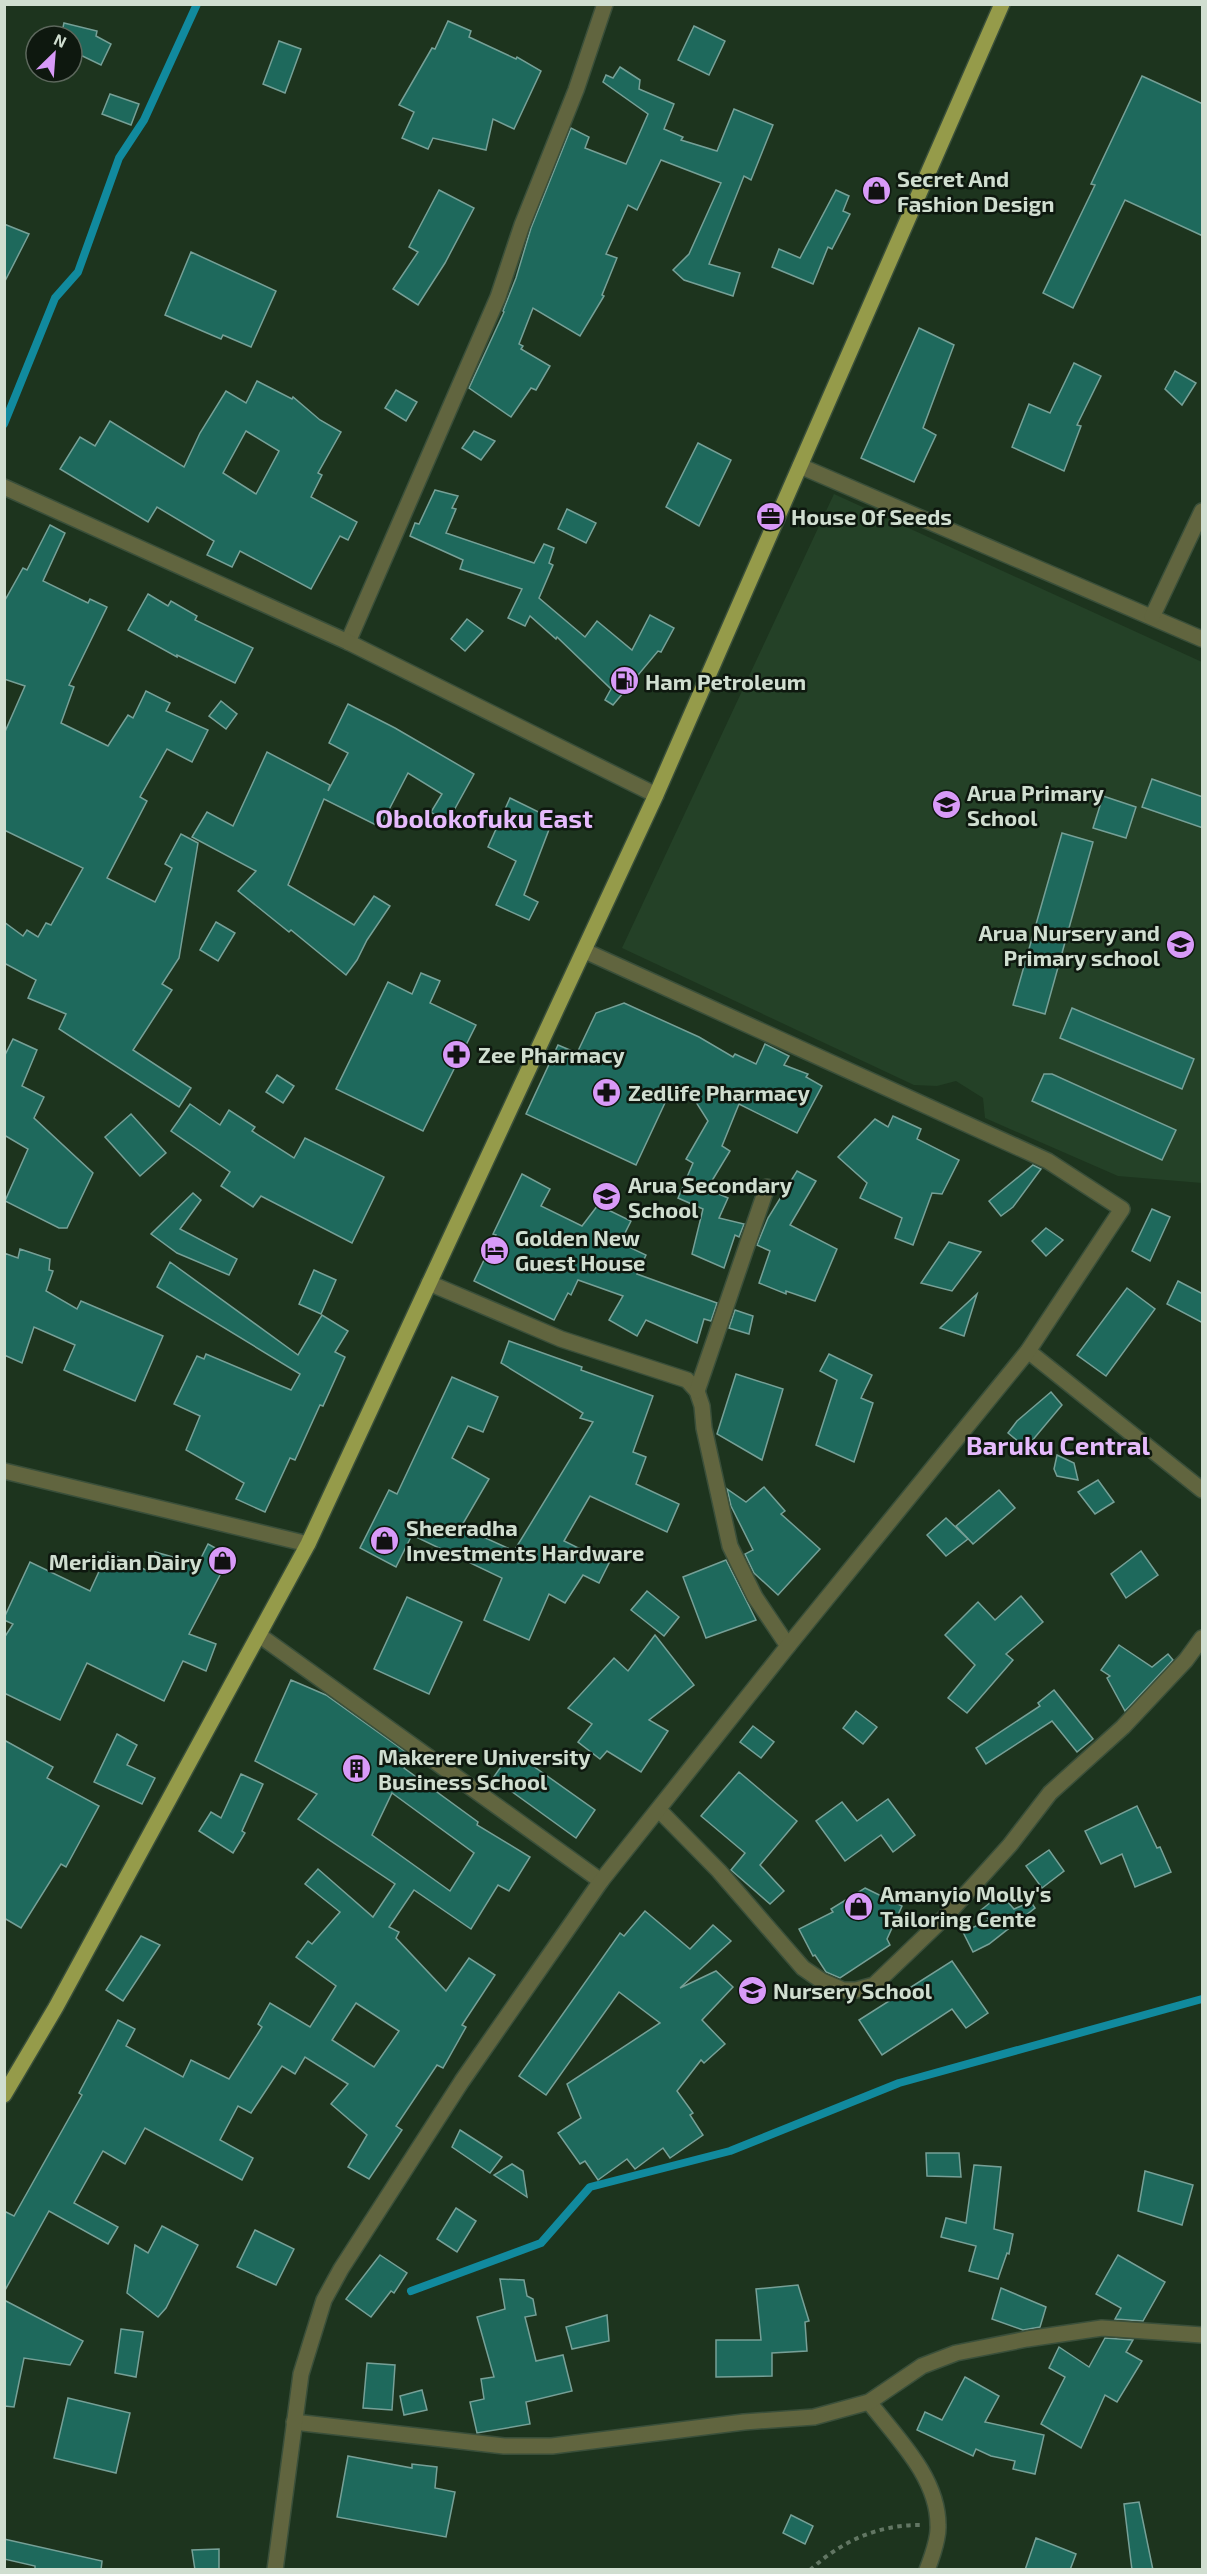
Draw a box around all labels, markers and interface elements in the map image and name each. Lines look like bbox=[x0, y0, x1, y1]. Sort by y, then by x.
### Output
north arrow bbox=[24, 24, 84, 84]
text: N bbox=[51, 29, 70, 51]
place label: Secret And Fashion Design bbox=[897, 165, 1054, 216]
shop icon: Secret And Fashion Design bbox=[860, 175, 892, 207]
office icon: House Of Seeds bbox=[754, 500, 786, 532]
place label: House Of Seeds bbox=[791, 503, 952, 529]
fuel station icon: Ham Petroleum bbox=[608, 665, 640, 697]
place label: Ham Petroleum bbox=[645, 668, 806, 694]
place label: Arua Primary School bbox=[967, 779, 1104, 830]
school or university icon: Arua Primary School bbox=[930, 789, 962, 821]
district label: Obolokofuku East bbox=[375, 802, 593, 833]
place label: Arua Nursery and Primary school bbox=[978, 919, 1161, 971]
school or university icon: Arua Nursery and Primary school bbox=[1165, 929, 1197, 961]
pharmacy icon: Zee Pharmacy bbox=[441, 1038, 473, 1070]
place label: Zee Pharmacy bbox=[478, 1041, 625, 1068]
pharmacy icon: Zedlife Pharmacy bbox=[591, 1076, 623, 1108]
place label: Zedlife Pharmacy bbox=[628, 1079, 811, 1106]
place label: Arua Secondary School bbox=[628, 1171, 793, 1222]
school or university icon: Arua Secondary School bbox=[591, 1181, 623, 1213]
place label: Golden New Guest House bbox=[515, 1224, 645, 1275]
hotel icon: Golden New Guest House bbox=[478, 1234, 510, 1266]
district label: Baruku Central bbox=[966, 1429, 1151, 1460]
place label: Sheeradha Investments Hardware bbox=[406, 1514, 644, 1565]
shop icon: Sheeradha Investments Hardware bbox=[369, 1524, 401, 1556]
shop icon: Meridian Dairy bbox=[207, 1545, 239, 1577]
place label: Meridian Dairy bbox=[49, 1548, 203, 1575]
place label: Makerere University Business School bbox=[378, 1743, 591, 1794]
building icon: Makerere University Business School bbox=[341, 1753, 373, 1785]
place label: Amanyio Molly's Tailoring Cente bbox=[880, 1880, 1052, 1931]
shop icon: Amanyio Molly's Tailoring Cente bbox=[843, 1890, 875, 1922]
school or university icon: Nursery School bbox=[736, 1974, 768, 2006]
place label: Nursery School bbox=[773, 1977, 933, 2004]

